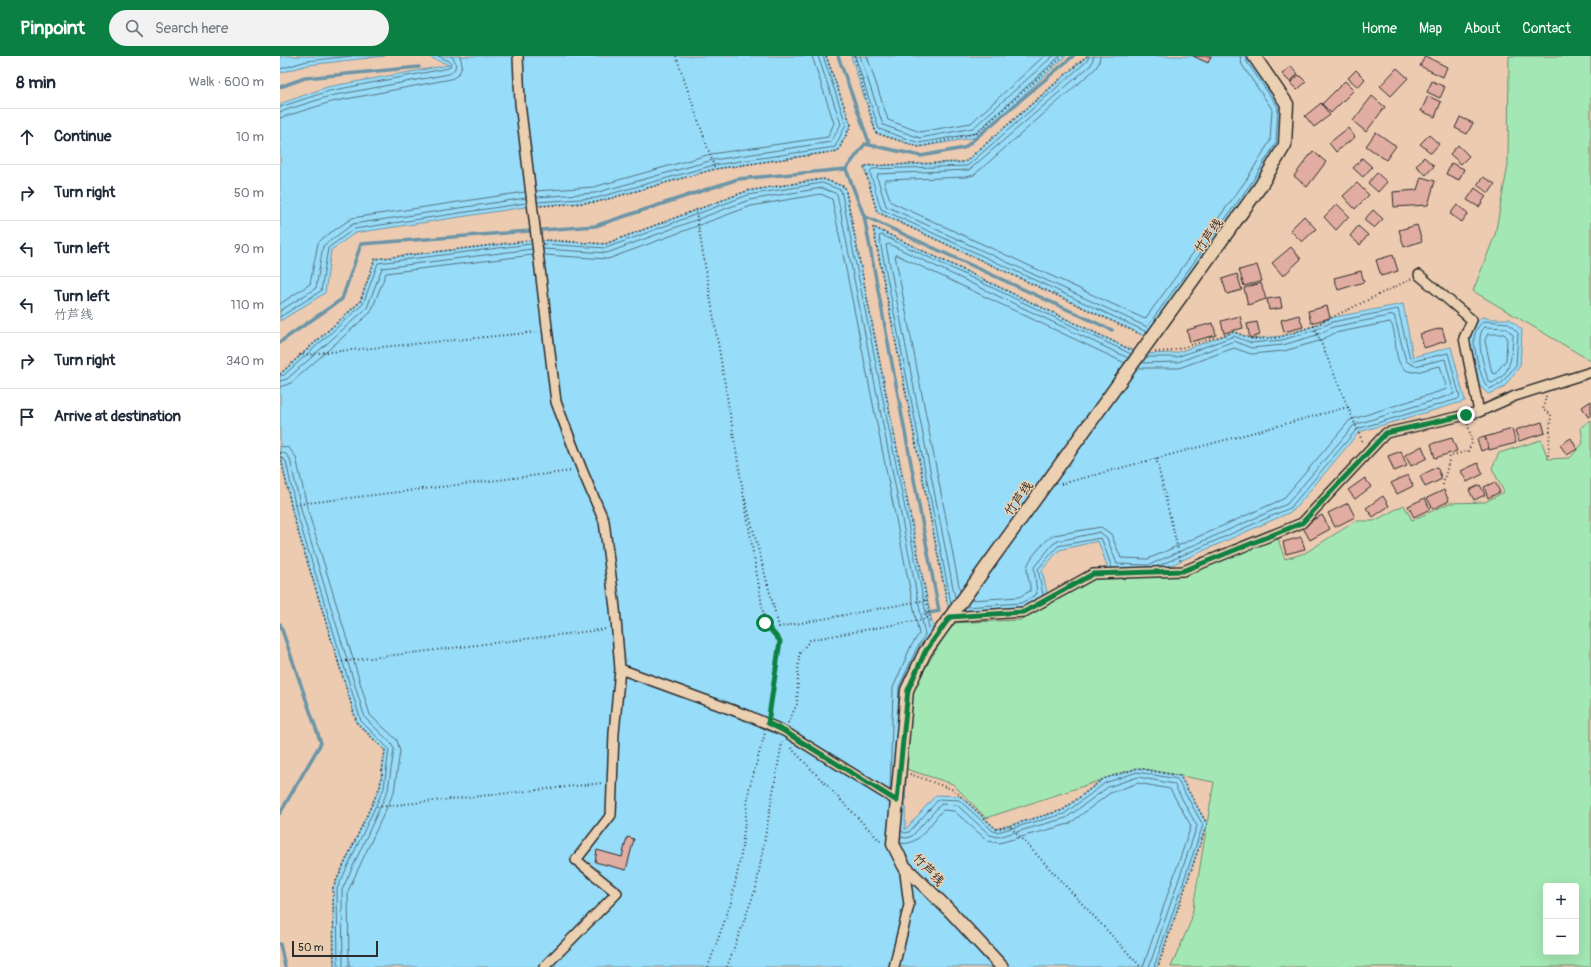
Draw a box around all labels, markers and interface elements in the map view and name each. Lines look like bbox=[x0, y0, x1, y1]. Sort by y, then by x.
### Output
search box bbox=[109, 10, 389, 46]
text: Pinpoint bbox=[20, 16, 85, 40]
icon: search bbox=[123, 17, 145, 39]
text: Search here bbox=[155, 19, 228, 38]
text: Home bbox=[1362, 20, 1397, 37]
text: Map bbox=[1419, 20, 1442, 37]
text: About bbox=[1464, 20, 1500, 37]
text: Contact bbox=[1522, 20, 1571, 37]
text: 8 min bbox=[16, 72, 56, 93]
text: Walk · 600 m bbox=[189, 74, 264, 90]
icon: ahead bbox=[16, 126, 38, 148]
text: Continue bbox=[54, 127, 112, 146]
text: 10 m bbox=[236, 129, 264, 145]
icon: right bbox=[16, 182, 38, 204]
text: Turn right bbox=[54, 183, 115, 202]
text: 50 m bbox=[234, 185, 264, 201]
street label: 竹芦线 bbox=[1191, 215, 1227, 256]
icon: left bbox=[16, 238, 38, 260]
text: Turn left bbox=[54, 239, 110, 258]
text: 90 m bbox=[234, 241, 264, 257]
text: Turn left bbox=[54, 287, 110, 306]
icon: left bbox=[16, 294, 38, 316]
text: 110 m bbox=[231, 297, 264, 313]
text: 竹芦线 bbox=[54, 307, 93, 323]
icon: right bbox=[16, 350, 38, 372]
text: Turn right bbox=[54, 351, 115, 370]
text: 340 m bbox=[226, 353, 264, 369]
icon: arrive bbox=[16, 406, 38, 428]
route end bbox=[1457, 406, 1475, 424]
text: Arrive at destination bbox=[54, 407, 181, 426]
street label: 竹芦线 bbox=[1001, 478, 1037, 519]
route start bbox=[756, 614, 774, 632]
street label: 竹芦线 bbox=[909, 850, 947, 889]
map controls bbox=[1543, 883, 1579, 955]
button: + bbox=[1543, 883, 1579, 919]
button: − bbox=[1543, 919, 1579, 955]
scale bar bbox=[292, 939, 378, 958]
text: 50 m bbox=[298, 941, 324, 954]

